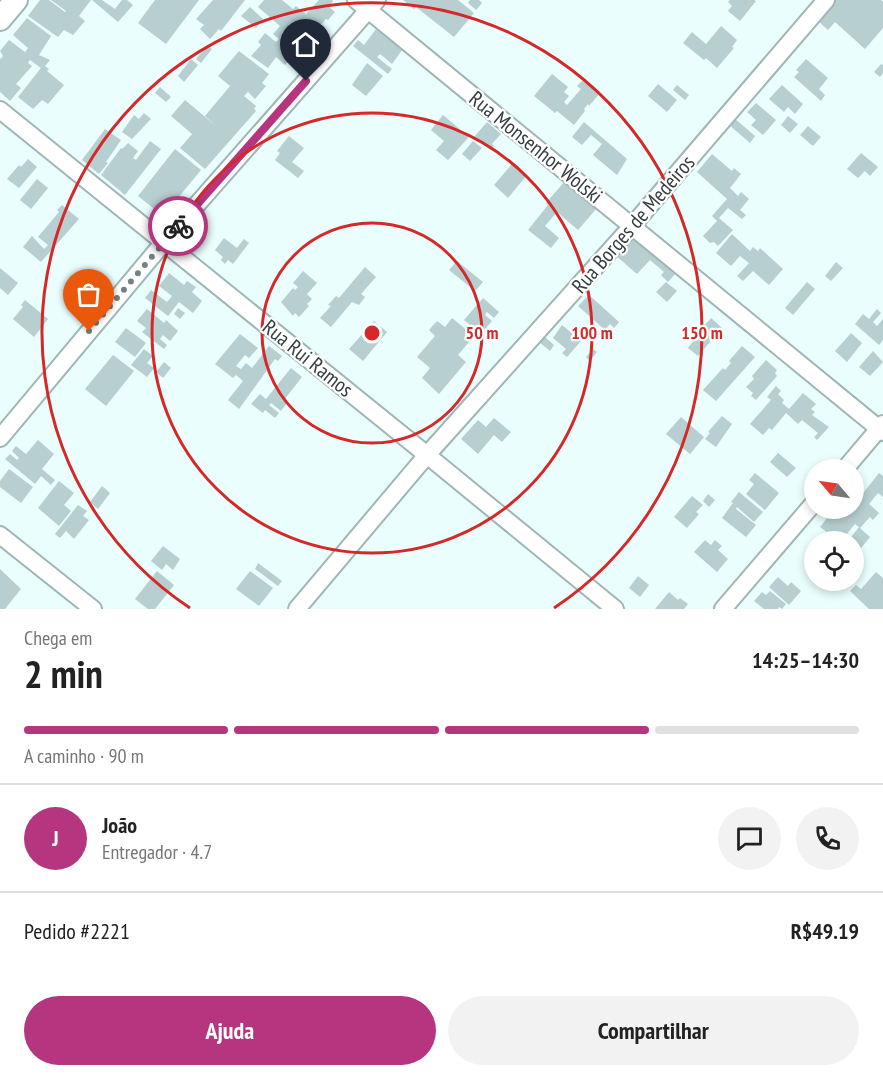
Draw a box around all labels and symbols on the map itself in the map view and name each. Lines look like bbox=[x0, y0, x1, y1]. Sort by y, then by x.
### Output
pin bbox=[280, 19, 331, 81]
street label: Rua Monsenhor Wolski bbox=[464, 85, 608, 209]
street label: Rua Borges de Medeiros bbox=[566, 149, 700, 299]
courier bbox=[148, 196, 208, 256]
pin bbox=[63, 269, 114, 331]
street label: Rua Rui Ramos bbox=[257, 313, 359, 403]
text: 50 m bbox=[466, 321, 498, 344]
text: 100 m bbox=[571, 321, 613, 344]
text: 150 m bbox=[681, 321, 723, 344]
centre of rings bbox=[362, 323, 382, 343]
north arrow bbox=[804, 459, 864, 519]

